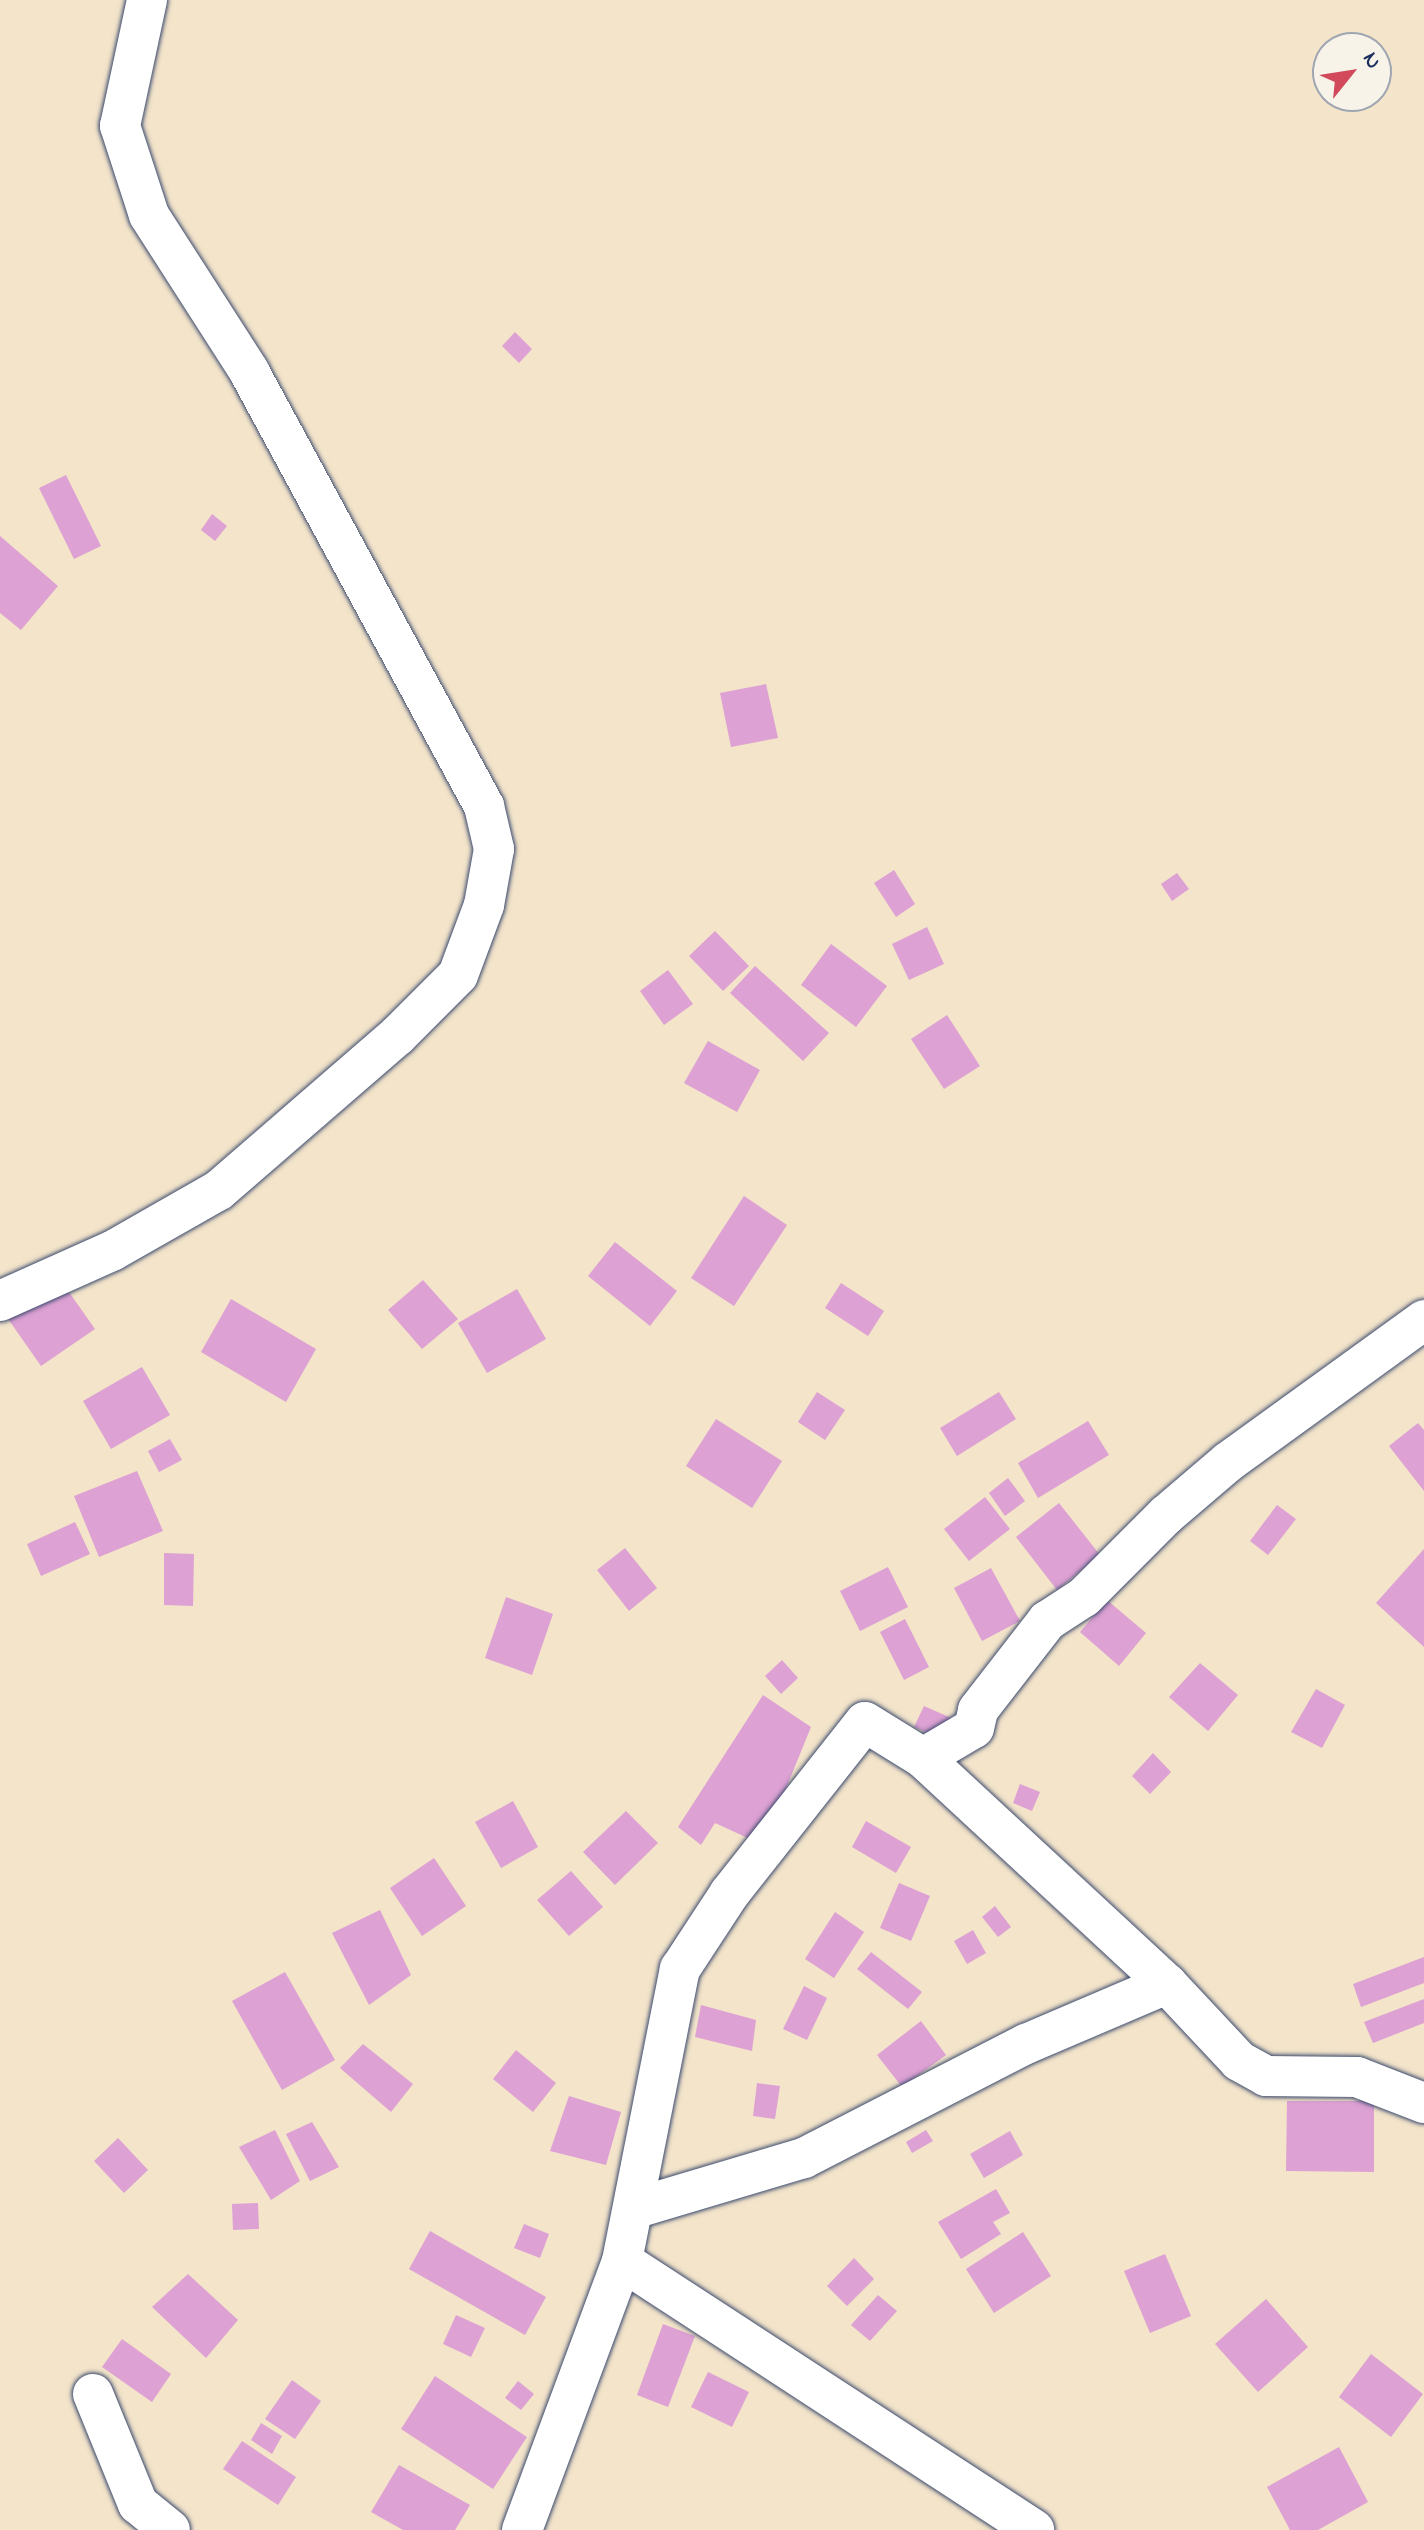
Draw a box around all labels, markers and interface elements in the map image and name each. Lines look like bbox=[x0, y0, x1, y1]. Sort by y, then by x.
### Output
north arrow bbox=[1312, 32, 1392, 112]
text: N bbox=[1353, 47, 1389, 75]

